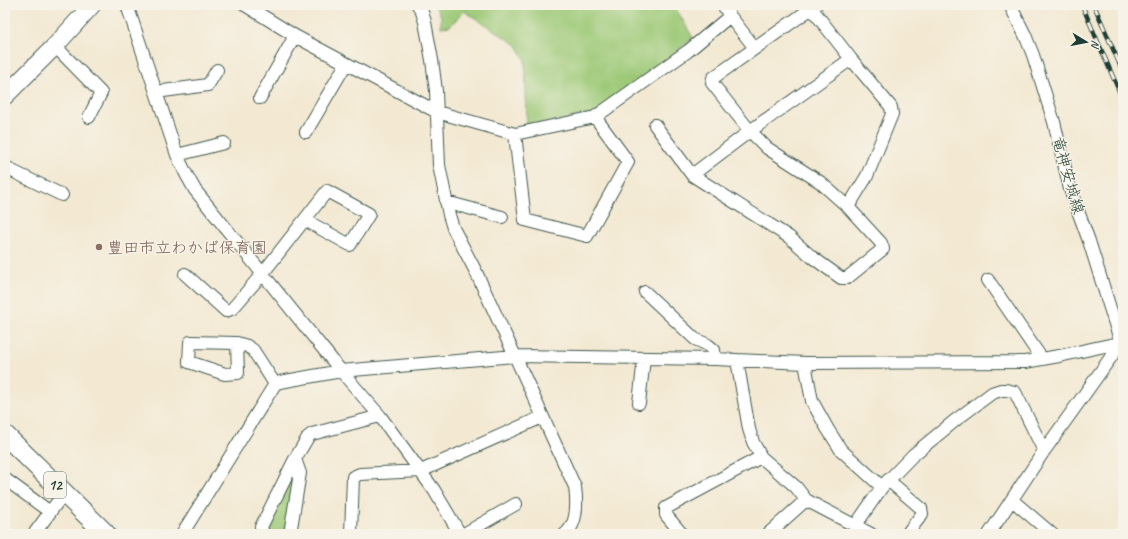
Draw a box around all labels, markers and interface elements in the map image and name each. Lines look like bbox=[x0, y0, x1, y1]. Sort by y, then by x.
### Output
north arrow bbox=[1066, 22, 1106, 62]
text: N bbox=[1088, 39, 1103, 50]
street label: 竜神安城線 bbox=[1047, 134, 1089, 216]
place label: 豊田市立わかば保育園 bbox=[107, 238, 267, 258]
marker: 豊田市立わかば保育園 bbox=[94, 242, 104, 252]
road number: 12 bbox=[44, 472, 66, 498]

